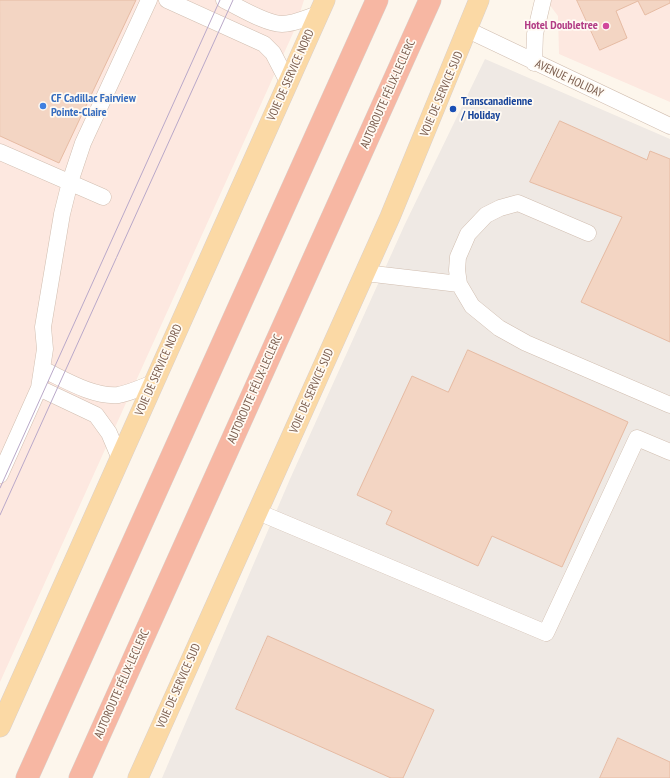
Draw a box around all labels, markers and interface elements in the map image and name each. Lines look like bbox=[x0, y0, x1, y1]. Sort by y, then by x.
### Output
place label: Hotel Doubletree bbox=[525, 19, 598, 33]
marker: Hotel Doubletree bbox=[601, 21, 611, 31]
street label: VOIE DE SERVICE NORD bbox=[264, 27, 318, 123]
street label: AUTOROUTE FÉLIX-LECLERC bbox=[357, 37, 419, 151]
street label: VOIE DE SERVICE SUD bbox=[418, 49, 466, 139]
street label: AVENUE HOLIDAY bbox=[533, 57, 605, 101]
place label: CF Cadillac Fairview Pointe-Claire bbox=[51, 92, 136, 120]
place label: Transcanadienne / Holiday bbox=[461, 95, 532, 123]
marker: CF Cadillac Fairview Pointe-Claire bbox=[38, 101, 48, 111]
marker: Transcanadienne / Holiday bbox=[448, 104, 458, 114]
street label: VOIE DE SERVICE NORD bbox=[132, 322, 186, 418]
street label: AUTOROUTE FÉLIX-LECLERC bbox=[224, 332, 286, 446]
street label: VOIE DE SERVICE SUD bbox=[287, 346, 337, 436]
street label: AUTOROUTE FÉLIX-LECLERC bbox=[91, 627, 153, 741]
street label: VOIE DE SERVICE SUD bbox=[154, 641, 204, 731]

